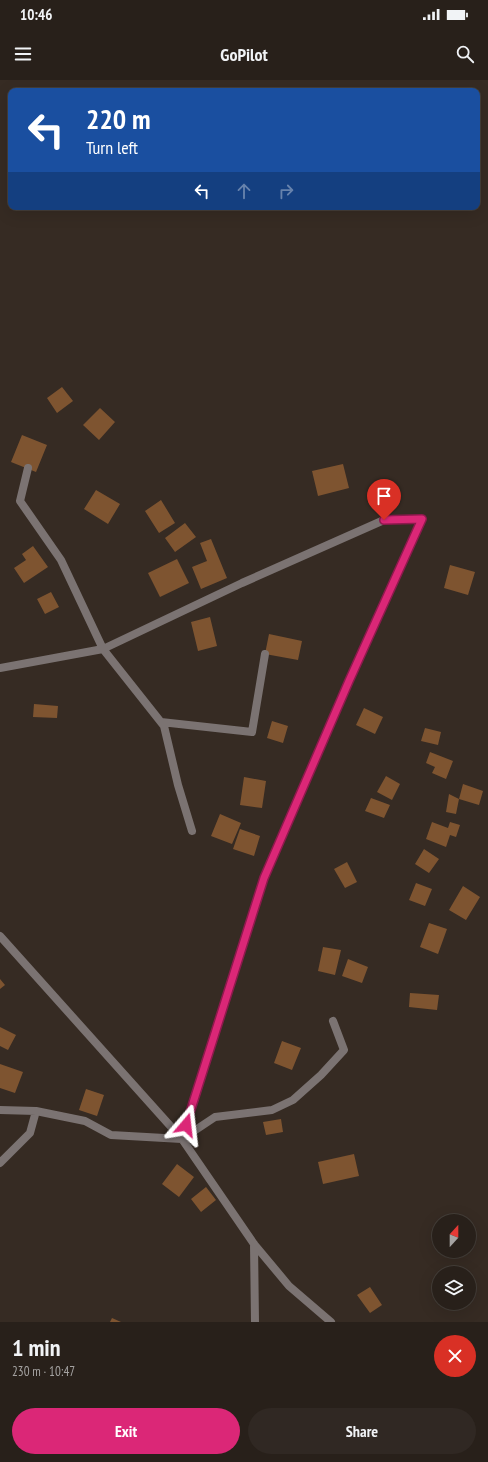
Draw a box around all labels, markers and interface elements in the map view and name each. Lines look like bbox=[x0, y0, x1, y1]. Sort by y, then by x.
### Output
text: 10:46 bbox=[20, 5, 52, 24]
icon: menu bbox=[12, 43, 34, 65]
text: GoPilot bbox=[220, 43, 268, 66]
icon: search bbox=[454, 43, 476, 65]
text: 220 m bbox=[86, 100, 150, 137]
icon: left bbox=[20, 104, 72, 156]
text: Turn left bbox=[86, 136, 138, 159]
icon: left bbox=[191, 180, 213, 202]
icon: ahead bbox=[233, 180, 255, 202]
icon: right bbox=[275, 180, 297, 202]
pin bbox=[367, 479, 401, 520]
icon: arrive bbox=[373, 485, 395, 507]
position arrow bbox=[165, 1104, 207, 1146]
north arrow bbox=[432, 1214, 476, 1258]
map controls bbox=[432, 1214, 476, 1310]
button: layers bbox=[432, 1266, 476, 1310]
text: 1 min bbox=[12, 1332, 60, 1363]
button: close bbox=[434, 1335, 476, 1377]
text: 230 m · 10:47 bbox=[12, 1363, 75, 1380]
button: Exit bbox=[12, 1408, 240, 1454]
button: Share bbox=[248, 1408, 476, 1454]

